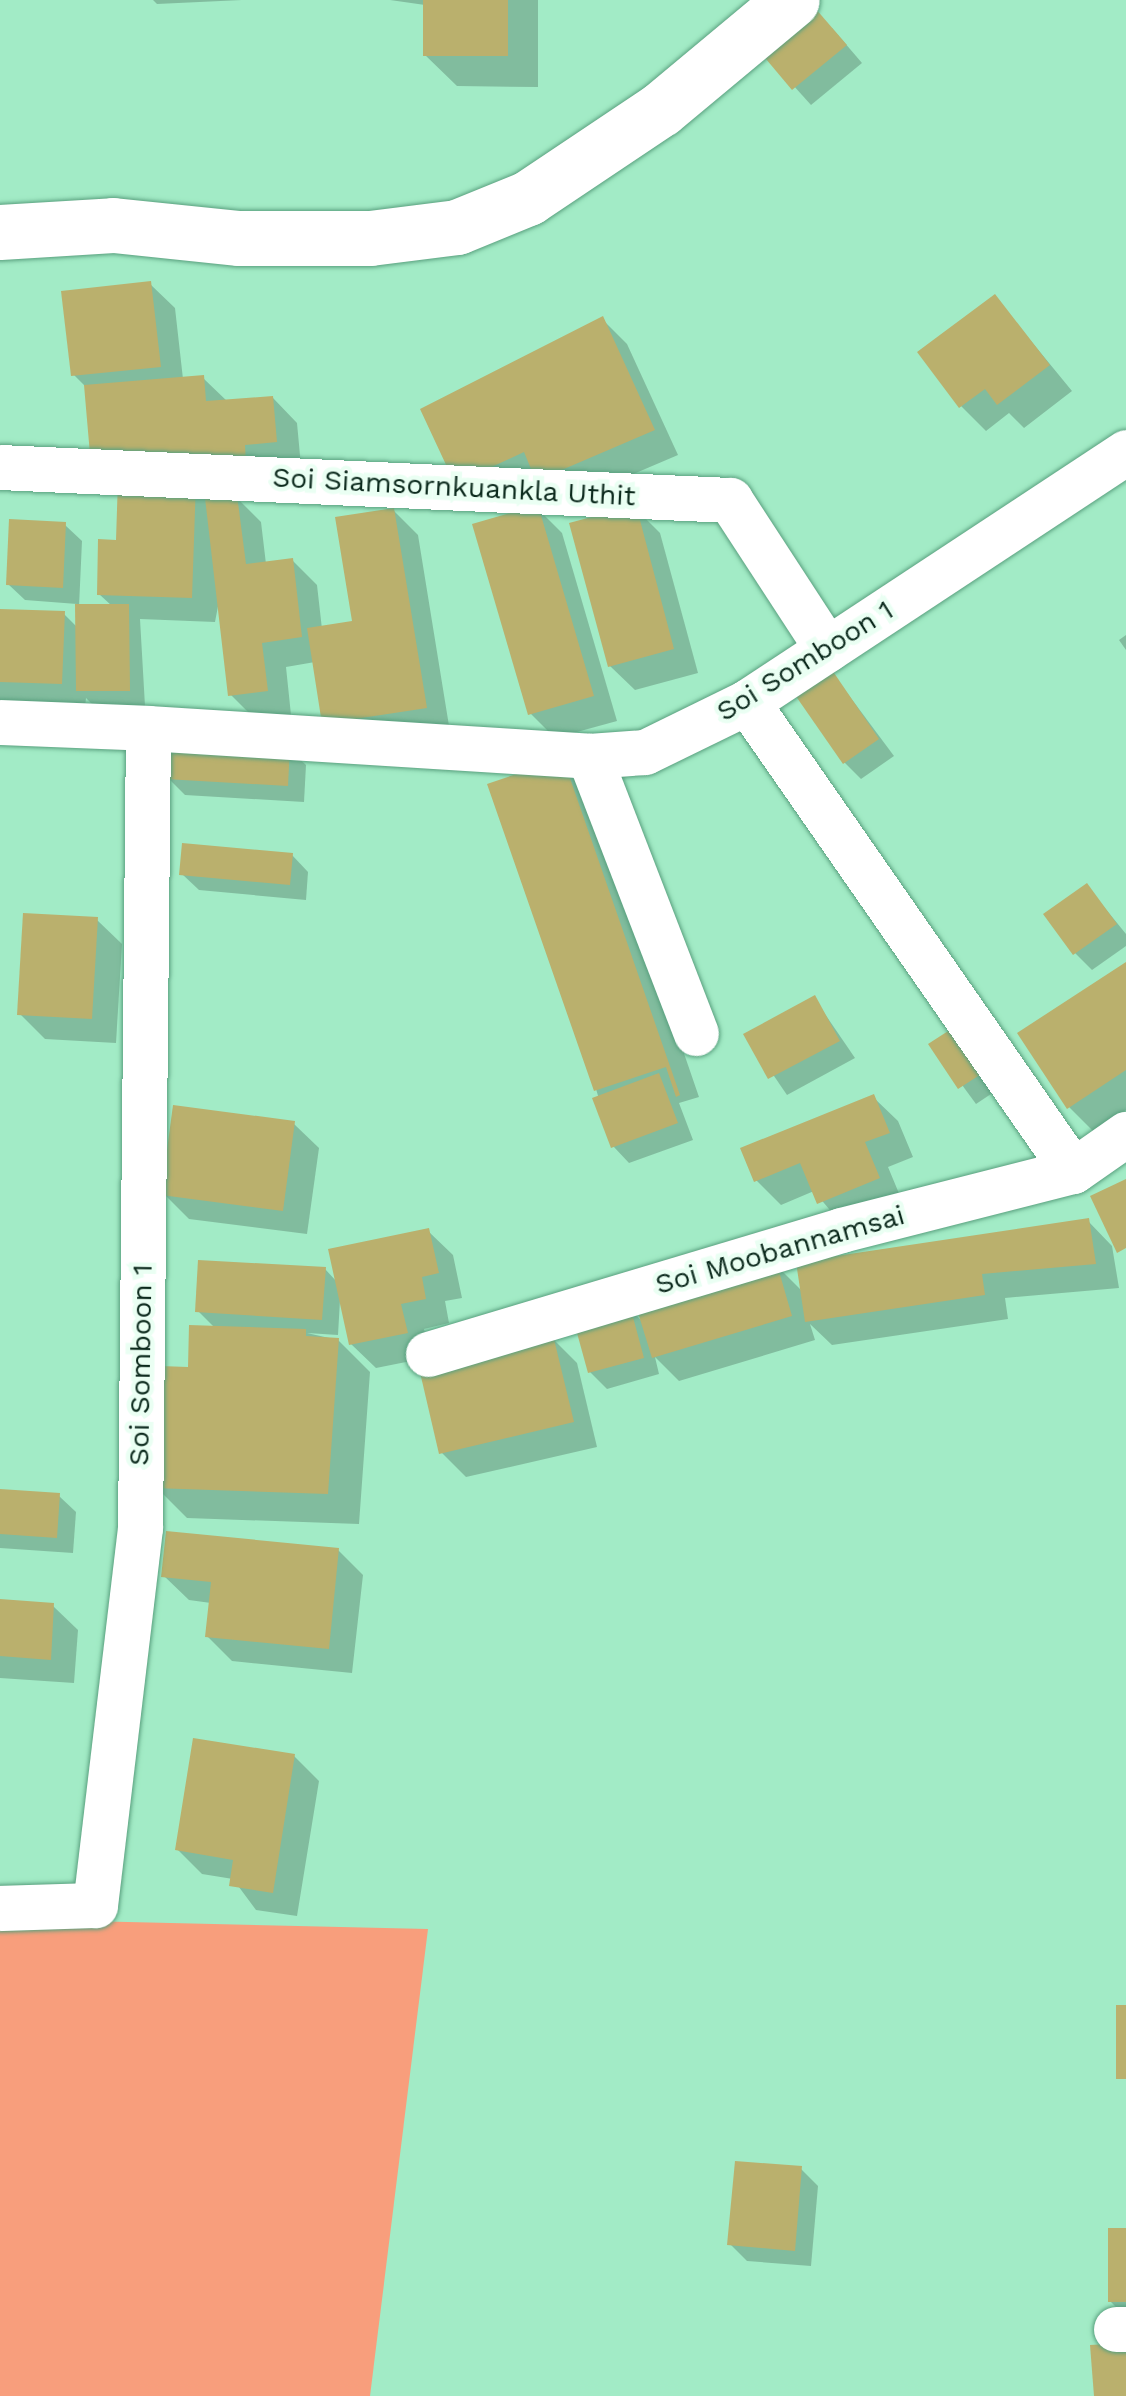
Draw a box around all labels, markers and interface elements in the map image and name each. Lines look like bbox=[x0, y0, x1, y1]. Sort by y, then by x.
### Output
street label: Soi Siamsornkuankla Uthit bbox=[271, 461, 637, 513]
street label: Soi Somboon 1 bbox=[710, 593, 900, 729]
street label: Soi Moobannamsai bbox=[652, 1198, 908, 1302]
street label: Soi Somboon 1 bbox=[122, 1264, 160, 1466]

